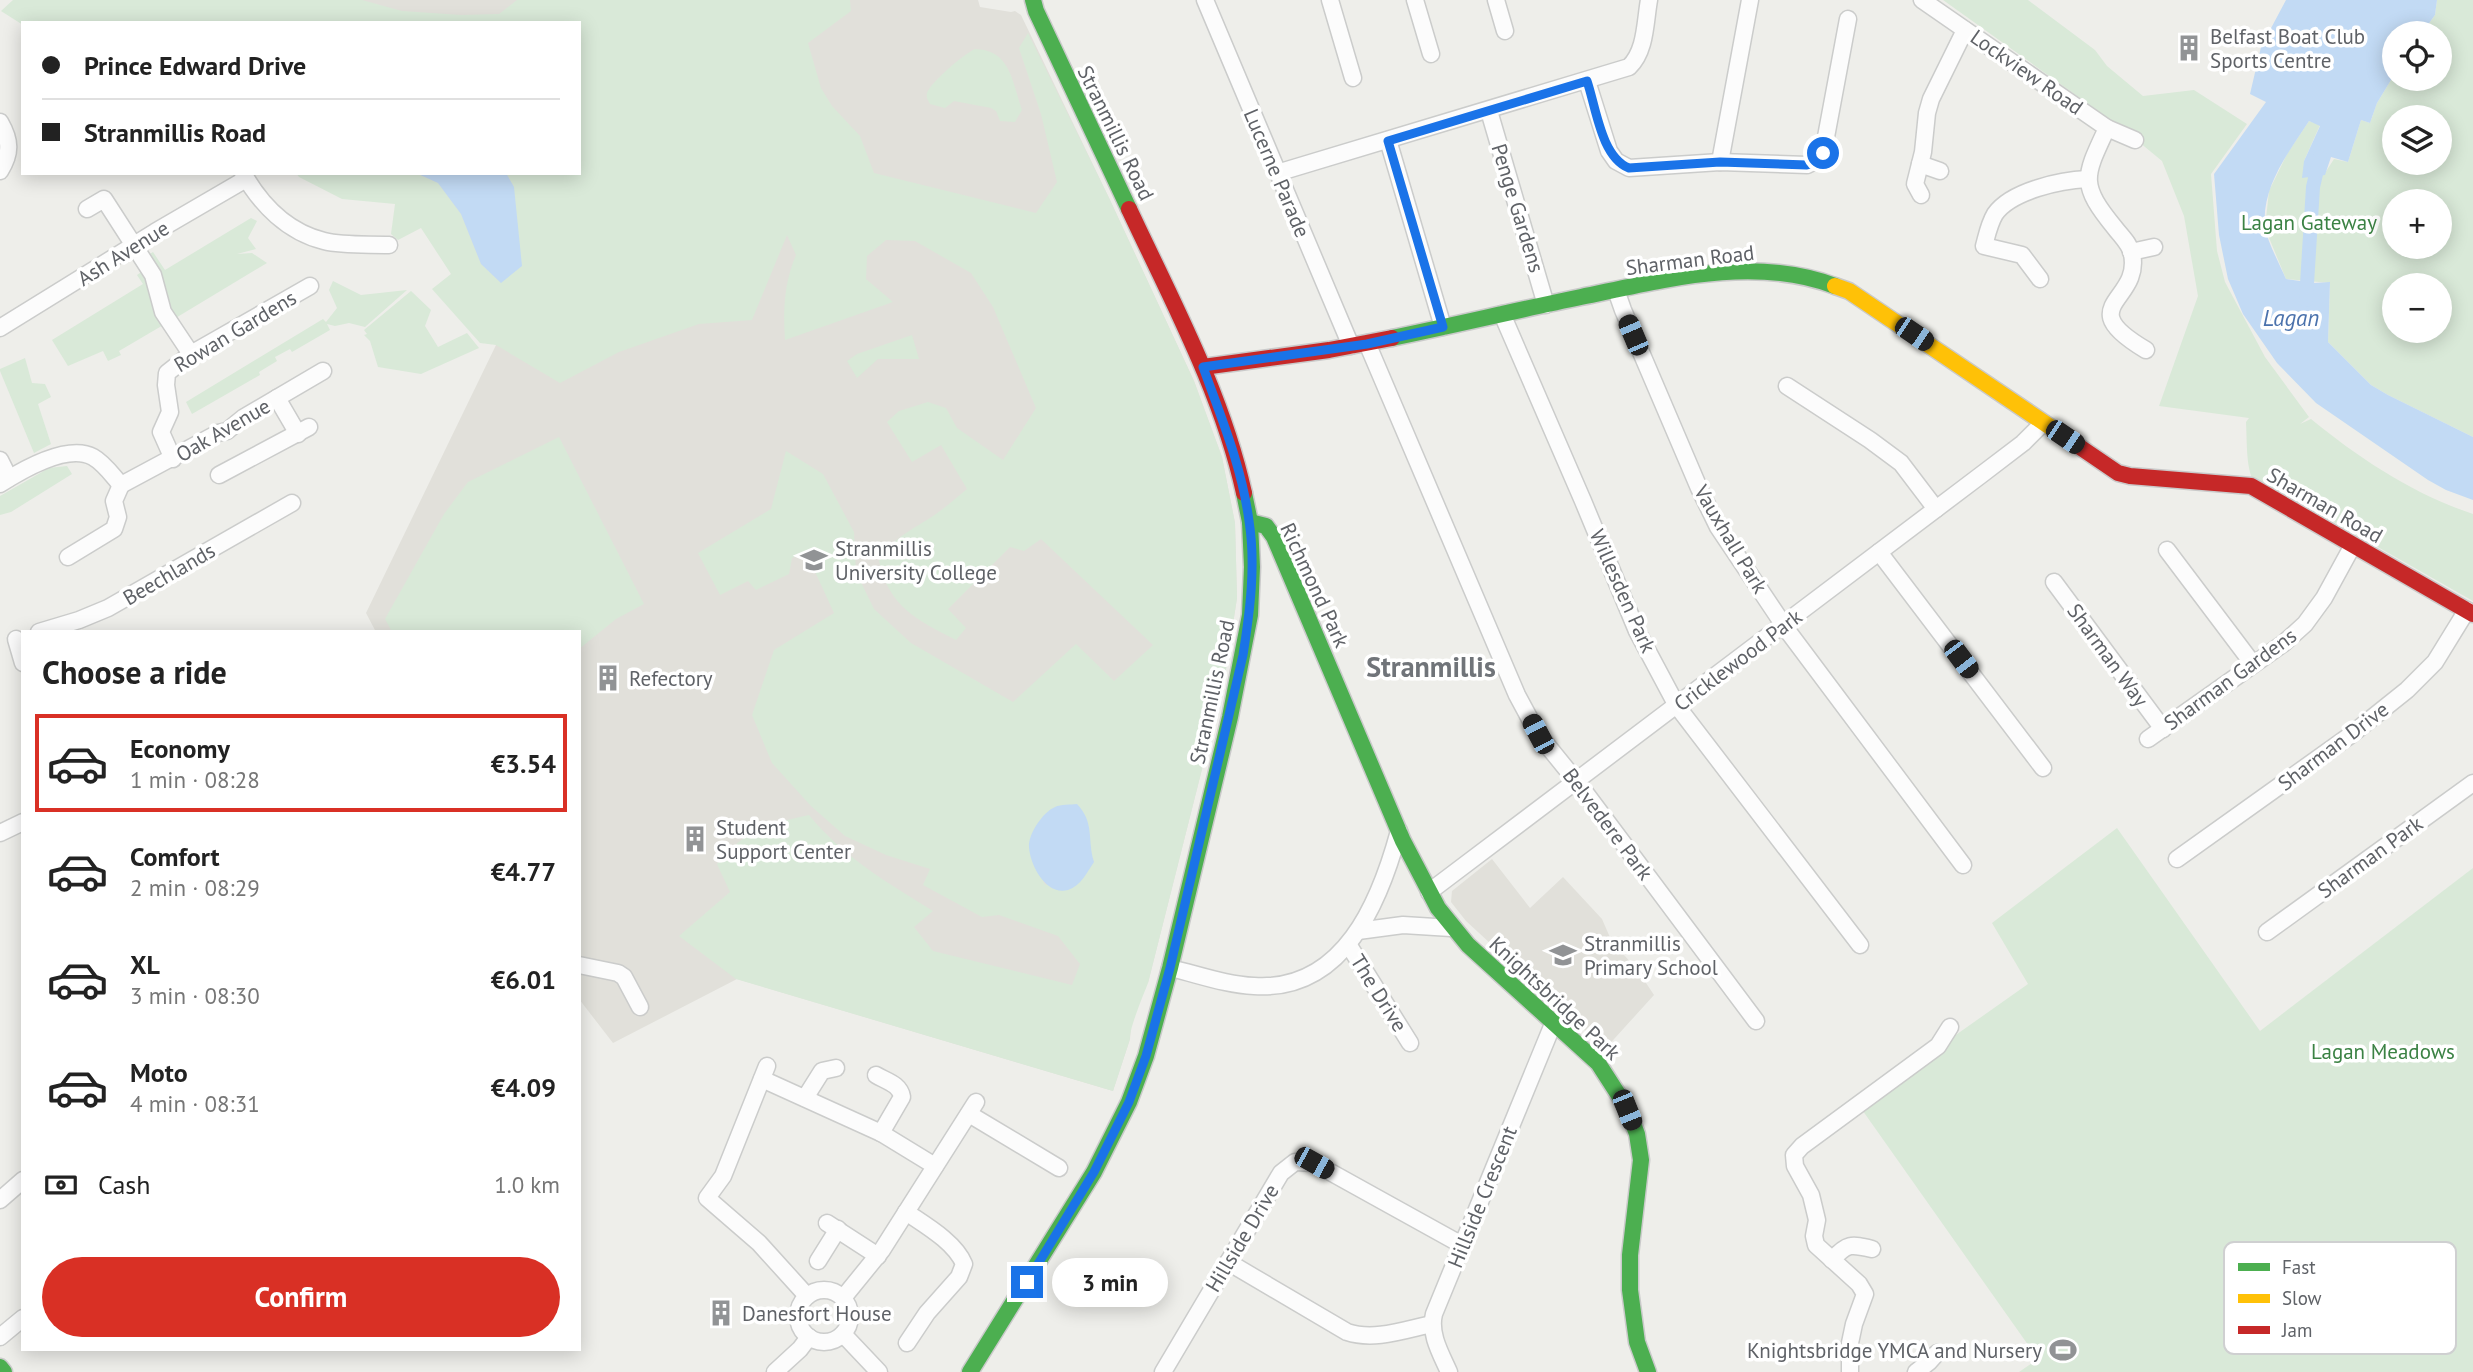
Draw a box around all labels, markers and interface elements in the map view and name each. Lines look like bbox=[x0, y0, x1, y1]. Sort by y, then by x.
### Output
map controls bbox=[2382, 21, 2452, 343]
button: locate bbox=[2382, 21, 2452, 91]
street label: Lockview Road bbox=[1965, 23, 2089, 121]
place label: Belfast Boat Club Sports Centre bbox=[2210, 23, 2365, 74]
building icon: Belfast Boat Club Sports Centre bbox=[2174, 33, 2204, 63]
text: Prince Edward Drive bbox=[84, 49, 306, 82]
street label: Stranmillis Road bbox=[1072, 61, 1160, 205]
street label: Lucerne Parade bbox=[1238, 105, 1316, 241]
button: layers bbox=[2382, 105, 2452, 175]
text: Stranmillis Road bbox=[84, 116, 266, 149]
route start bbox=[1807, 137, 1839, 169]
street label: Penge Gardens bbox=[1486, 140, 1550, 276]
button: + bbox=[2382, 189, 2452, 259]
park label: Lagan Gateway bbox=[2241, 209, 2377, 236]
street label: Ash Avenue bbox=[72, 214, 174, 292]
street label: Sharman Road bbox=[1624, 239, 1756, 281]
button: − bbox=[2382, 273, 2452, 343]
street label: Rowan Gardens bbox=[169, 284, 301, 378]
water label: Lagan bbox=[2263, 303, 2319, 332]
car bbox=[1616, 312, 1651, 358]
car bbox=[1891, 314, 1938, 354]
street label: Oak Avenue bbox=[171, 392, 275, 468]
car bbox=[2042, 417, 2089, 457]
street label: Sharman Road bbox=[2262, 461, 2388, 549]
street label: Vauxhall Park bbox=[1688, 479, 1774, 598]
street label: Richmond Park bbox=[1274, 518, 1356, 652]
street label: Willesden Park bbox=[1584, 525, 1662, 657]
place label: Stranmillis University College bbox=[835, 535, 997, 586]
street label: Beechlands bbox=[118, 537, 220, 611]
school or university icon: Stranmillis University College bbox=[799, 545, 829, 575]
street label: Sharman Way bbox=[2061, 598, 2155, 712]
street label: Cricklewood Park bbox=[1668, 603, 1808, 717]
street label: Stranmillis Road bbox=[1184, 617, 1240, 767]
street label: Sharman Gardens bbox=[2158, 622, 2302, 736]
car bbox=[1940, 636, 1983, 682]
district label: Stranmillis bbox=[1366, 648, 1496, 685]
text: Choose a ride bbox=[42, 651, 227, 693]
building icon: Refectory bbox=[593, 663, 623, 693]
place label: Refectory bbox=[629, 665, 713, 692]
street label: Sharman Drive bbox=[2272, 696, 2394, 796]
car bbox=[1519, 711, 1558, 757]
icon: car bbox=[46, 732, 109, 795]
text: Economy bbox=[130, 732, 230, 765]
text: €3.54 bbox=[491, 747, 556, 780]
street label: Belvedere Park bbox=[1557, 763, 1659, 885]
text: 1 min · 08:28 bbox=[130, 765, 260, 794]
street label: Sharman Park bbox=[2312, 810, 2428, 904]
place label: Student Support Center bbox=[716, 814, 851, 865]
building icon: Student Support Center bbox=[680, 824, 710, 854]
icon: car bbox=[46, 840, 109, 903]
text: Comfort bbox=[130, 840, 220, 873]
text: €4.77 bbox=[491, 855, 556, 888]
text: 2 min · 08:29 bbox=[130, 873, 260, 902]
street label: Knightsbridge Park bbox=[1484, 930, 1626, 1066]
place label: Stranmillis Primary School bbox=[1584, 930, 1718, 981]
school or university icon: Stranmillis Primary School bbox=[1548, 940, 1578, 970]
icon: car bbox=[46, 948, 109, 1011]
text: XL bbox=[130, 948, 160, 981]
street label: The Drive bbox=[1345, 949, 1413, 1037]
text: €6.01 bbox=[491, 963, 556, 996]
text: 3 min · 08:30 bbox=[130, 981, 260, 1010]
park label: Lagan Meadows bbox=[2311, 1038, 2455, 1065]
icon: car bbox=[46, 1056, 109, 1119]
text: Moto bbox=[130, 1056, 188, 1089]
text: €4.09 bbox=[491, 1071, 556, 1104]
car bbox=[1610, 1087, 1645, 1133]
text: 4 min · 08:31 bbox=[130, 1089, 260, 1118]
street label: Hillside Crescent bbox=[1441, 1122, 1523, 1272]
car bbox=[1291, 1144, 1338, 1182]
icon: cash bbox=[42, 1166, 80, 1204]
text: Cash bbox=[98, 1168, 150, 1201]
text: 1.0 km bbox=[494, 1170, 560, 1199]
street label: Hillside Drive bbox=[1199, 1179, 1285, 1297]
legend bbox=[2224, 1242, 2456, 1354]
text: Fast bbox=[2282, 1255, 2316, 1279]
button: Confirm bbox=[42, 1257, 560, 1337]
callout: 3 min bbox=[1052, 1258, 1167, 1306]
route end bbox=[1011, 1266, 1043, 1298]
text: 3 min bbox=[1082, 1268, 1138, 1297]
text: Slow bbox=[2282, 1286, 2322, 1310]
building icon: Danesfort House bbox=[706, 1298, 736, 1328]
place label: Danesfort House bbox=[742, 1300, 892, 1327]
text: Jam bbox=[2281, 1318, 2312, 1342]
sports icon: Knightsbridge YMCA and Nursery bbox=[2048, 1335, 2078, 1365]
place label: Knightsbridge YMCA and Nursery bbox=[1747, 1337, 2042, 1364]

